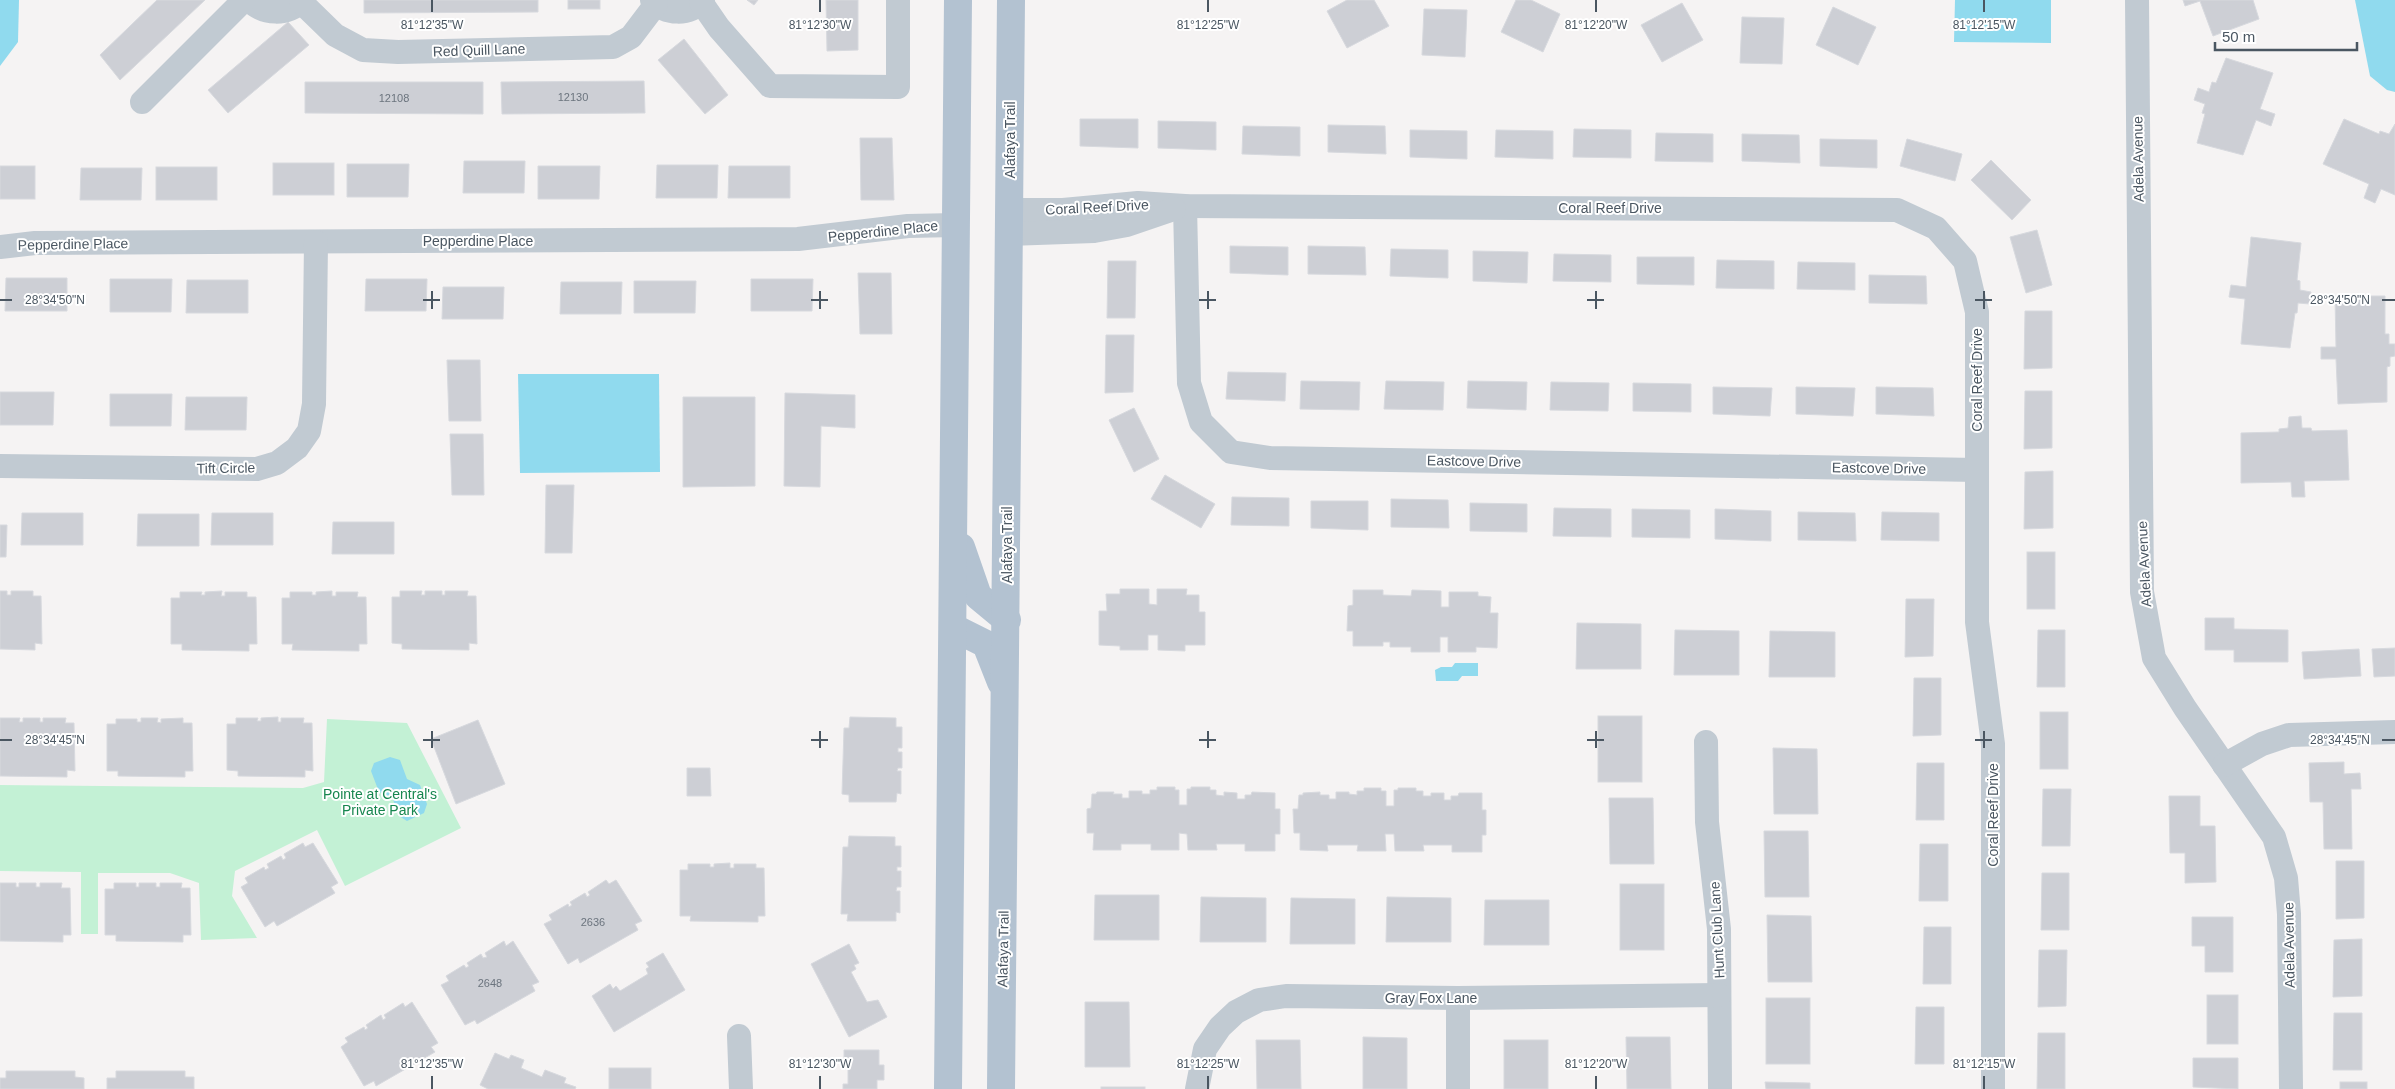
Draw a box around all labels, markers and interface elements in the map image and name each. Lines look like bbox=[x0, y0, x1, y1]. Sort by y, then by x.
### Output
text: 81°12'35"W bbox=[401, 18, 464, 32]
text: 81°12'30"W bbox=[789, 18, 852, 32]
text: 81°12'25"W bbox=[1177, 18, 1240, 32]
text: 81°12'20"W bbox=[1565, 18, 1628, 32]
text: 81°12'15"W bbox=[1953, 18, 2016, 32]
scale bar bbox=[2215, 20, 2358, 52]
text: 50 m bbox=[2222, 28, 2255, 45]
street label: Red Quill Lane bbox=[432, 40, 526, 60]
house number: 12130 bbox=[558, 91, 588, 103]
house number: 12108 bbox=[379, 92, 409, 104]
street label: Alafaya Trail bbox=[1002, 101, 1018, 179]
street label: Adela Avenue bbox=[2129, 116, 2147, 202]
street label: Coral Reef Drive bbox=[1045, 196, 1149, 218]
street label: Coral Reef Drive bbox=[1558, 200, 1662, 216]
street label: Pepperdine Place bbox=[827, 217, 939, 245]
street label: Pepperdine Place bbox=[423, 233, 533, 249]
street label: Pepperdine Place bbox=[18, 235, 129, 253]
text: 28°34'50"N bbox=[25, 293, 85, 307]
text: 28°34'50"N bbox=[2310, 293, 2370, 307]
street label: Coral Reef Drive bbox=[1969, 328, 1985, 432]
street label: Eastcove Drive bbox=[1427, 452, 1521, 470]
street label: Tift Circle bbox=[197, 459, 256, 477]
street label: Eastcove Drive bbox=[1832, 459, 1926, 477]
street label: Alafaya Trail bbox=[999, 506, 1015, 584]
street label: Adela Avenue bbox=[2134, 520, 2154, 607]
text: 28°34'45"N bbox=[25, 733, 85, 747]
text: 28°34'45"N bbox=[2310, 733, 2370, 747]
street label: Coral Reef Drive bbox=[1985, 763, 2001, 867]
park label: Pointe at Central's Private Park bbox=[323, 786, 437, 818]
street label: Hunt Club Lane bbox=[1706, 881, 1728, 979]
street label: Adela Avenue bbox=[2280, 902, 2298, 988]
street label: Alafaya Trail bbox=[994, 910, 1012, 988]
house number: 2636 bbox=[581, 916, 605, 928]
house number: 2648 bbox=[478, 977, 502, 989]
street label: Gray Fox Lane bbox=[1385, 990, 1478, 1006]
text: 81°12'35"W bbox=[401, 1057, 464, 1071]
text: 81°12'30"W bbox=[789, 1057, 852, 1071]
text: 81°12'25"W bbox=[1177, 1057, 1240, 1071]
text: 81°12'20"W bbox=[1565, 1057, 1628, 1071]
text: 81°12'15"W bbox=[1953, 1057, 2016, 1071]

